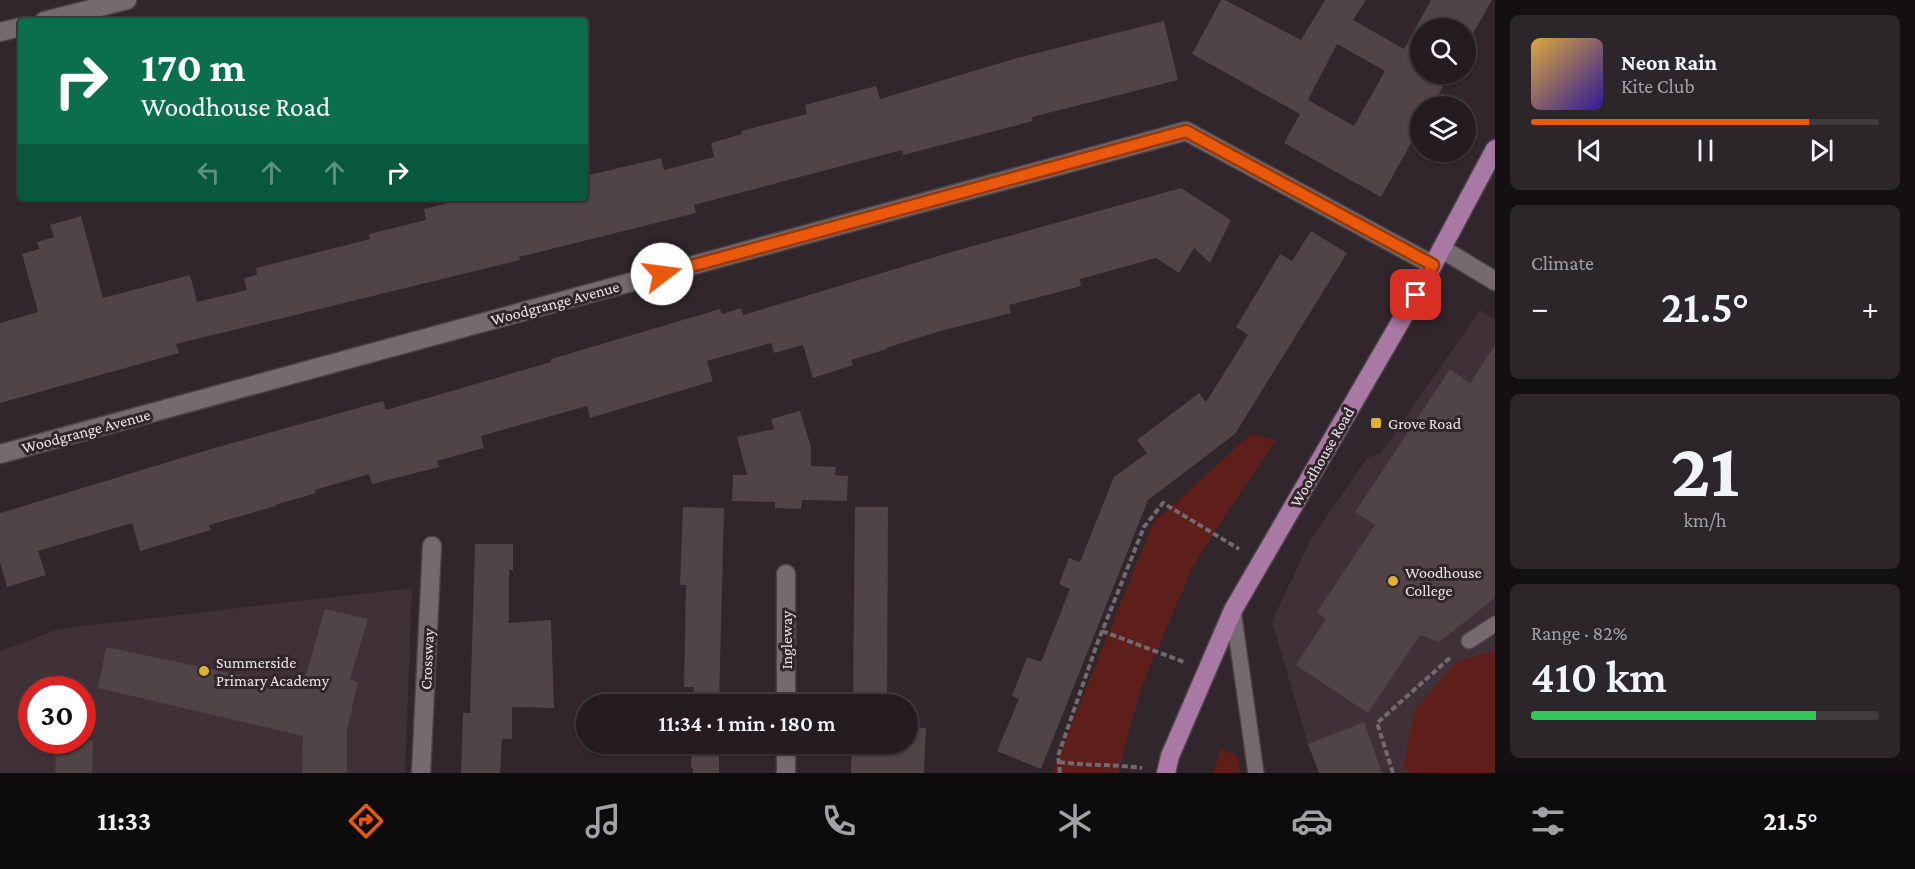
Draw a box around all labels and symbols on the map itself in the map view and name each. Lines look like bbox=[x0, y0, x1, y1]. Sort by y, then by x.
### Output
position arrow bbox=[630, 242, 694, 306]
pin bbox=[1390, 269, 1441, 320]
street label: Woodgrange Avenue bbox=[489, 278, 621, 329]
street label: Woodhouse Road bbox=[1287, 404, 1358, 510]
street label: Woodgrange Avenue bbox=[20, 406, 152, 457]
place label: Grove Road bbox=[1388, 415, 1462, 432]
marker: Grove Road bbox=[1369, 416, 1383, 430]
place label: Woodhouse College bbox=[1405, 564, 1482, 600]
marker: Woodhouse College bbox=[1386, 574, 1400, 588]
street label: Ingleway bbox=[778, 610, 796, 669]
street label: Crossway bbox=[417, 627, 438, 690]
place label: Summerside Primary Academy bbox=[216, 654, 330, 690]
marker: Summerside Primary Academy bbox=[197, 664, 211, 678]
speed limit sign: 30 bbox=[18, 676, 96, 754]

